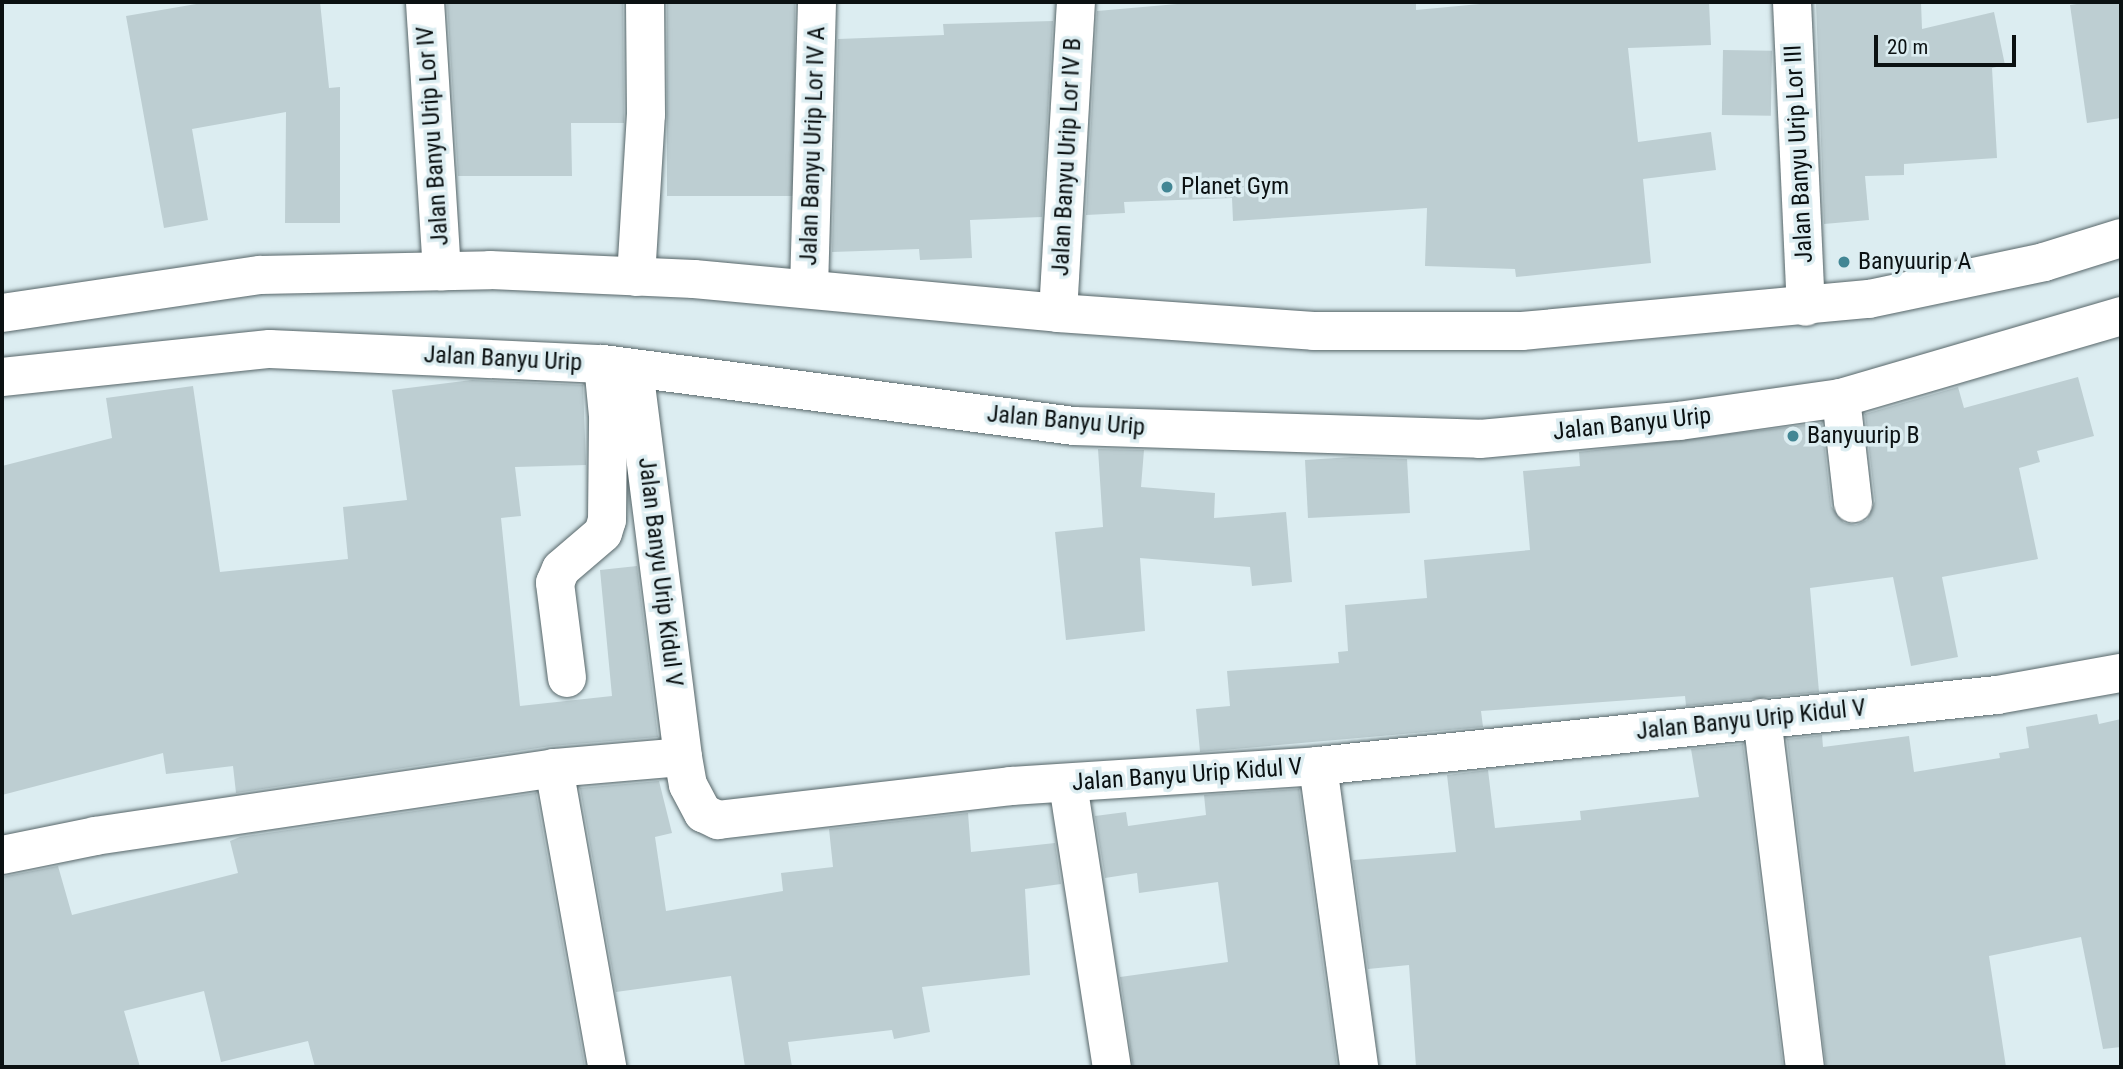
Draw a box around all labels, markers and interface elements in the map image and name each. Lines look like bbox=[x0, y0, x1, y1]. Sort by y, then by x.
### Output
scale bar bbox=[1878, 21, 2020, 65]
street label: Jalan Banyu Urip Lor IV bbox=[411, 25, 455, 247]
street label: Jalan Banyu Urip Lor IV A bbox=[794, 26, 832, 266]
text: 20 m bbox=[1887, 35, 1928, 59]
street label: Jalan Banyu Urip Lor IV B bbox=[1046, 37, 1088, 277]
street label: Jalan Banyu Urip Lor III bbox=[1779, 44, 1819, 264]
place label: Planet Gym bbox=[1181, 173, 1289, 201]
marker: Planet Gym bbox=[1159, 179, 1175, 195]
place label: Banyuurip A bbox=[1858, 248, 1971, 276]
marker: Banyuurip A bbox=[1836, 254, 1852, 270]
street label: Jalan Banyu Urip bbox=[423, 340, 583, 378]
street label: Jalan Banyu Urip bbox=[986, 400, 1146, 442]
street label: Jalan Banyu Urip bbox=[1552, 401, 1712, 447]
place label: Banyuurip B bbox=[1807, 422, 1920, 450]
marker: Banyuurip B bbox=[1785, 428, 1801, 444]
street label: Jalan Banyu Urip Kidul V bbox=[632, 456, 688, 688]
street label: Jalan Banyu Urip Kidul V bbox=[1635, 694, 1867, 746]
street label: Jalan Banyu Urip Kidul V bbox=[1071, 753, 1303, 797]

